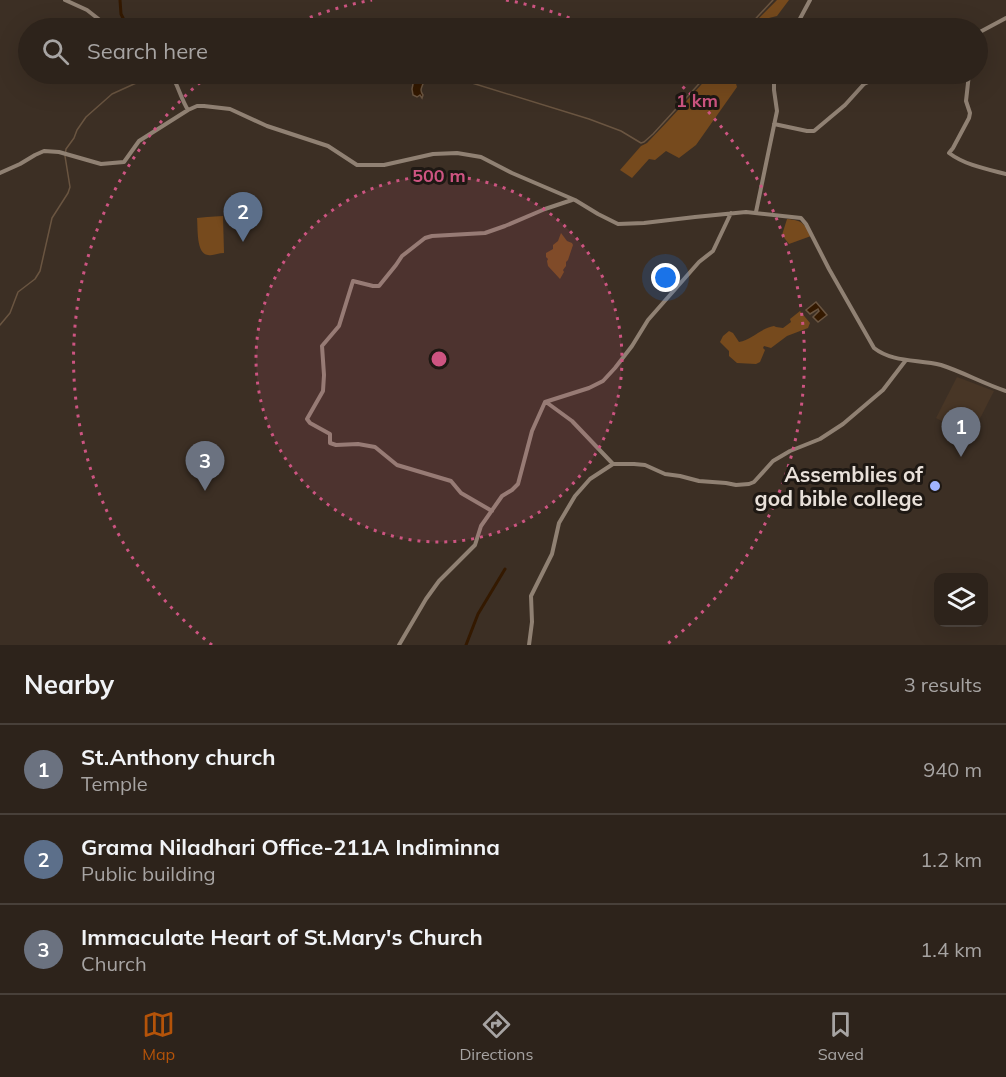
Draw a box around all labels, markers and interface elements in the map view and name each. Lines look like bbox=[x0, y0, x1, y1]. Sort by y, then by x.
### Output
search box bbox=[18, 18, 988, 84]
icon: search bbox=[39, 35, 72, 68]
text: Search here bbox=[87, 37, 208, 65]
text: 1 km bbox=[676, 89, 718, 112]
text: 500 m bbox=[412, 164, 466, 187]
pin: 2 bbox=[224, 192, 262, 242]
your location bbox=[651, 263, 680, 292]
centre of rings bbox=[429, 349, 449, 369]
pin: 1 bbox=[942, 408, 980, 457]
pin: 3 bbox=[186, 442, 224, 491]
place label: Assemblies of god bible college bbox=[755, 461, 924, 511]
marker: Assemblies of god bible college bbox=[928, 479, 942, 493]
map controls bbox=[934, 573, 988, 627]
button: layers bbox=[934, 573, 988, 627]
text: Nearby bbox=[24, 668, 114, 701]
text: 3 results bbox=[904, 672, 982, 697]
text: St.Anthony church bbox=[81, 743, 276, 771]
text: 1 bbox=[38, 757, 50, 782]
text: 940 m bbox=[923, 757, 982, 782]
text: Temple bbox=[81, 771, 148, 796]
text: Grama Niladhari Office-211A Indiminna bbox=[81, 833, 500, 861]
text: 2 bbox=[38, 847, 50, 872]
text: 1.2 km bbox=[920, 847, 982, 872]
text: Public building bbox=[81, 861, 216, 886]
text: Immaculate Heart of St.Mary's Church bbox=[81, 923, 483, 951]
text: 3 bbox=[38, 937, 50, 962]
text: 1.4 km bbox=[920, 937, 982, 962]
text: Church bbox=[81, 951, 147, 976]
tab: Map bbox=[142, 1008, 175, 1064]
tab: Directions bbox=[459, 1008, 533, 1064]
tab: Saved bbox=[818, 1008, 864, 1064]

